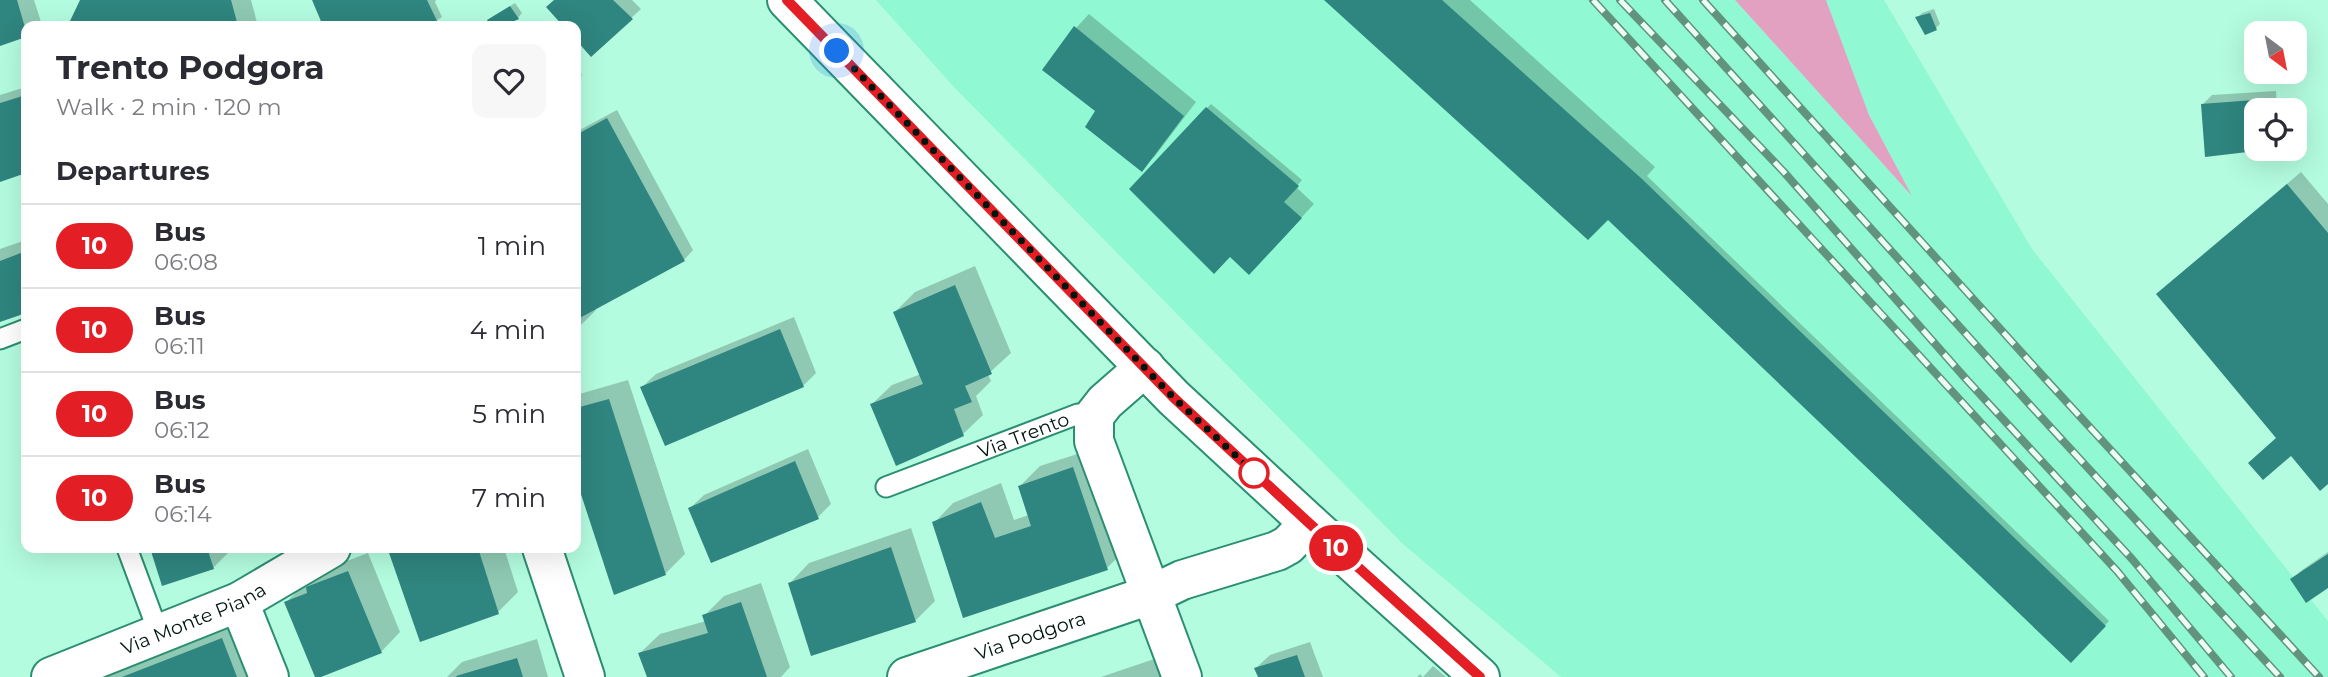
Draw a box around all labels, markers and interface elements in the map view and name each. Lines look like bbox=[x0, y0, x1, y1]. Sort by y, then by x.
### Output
north arrow bbox=[2244, 21, 2306, 84]
map controls bbox=[2244, 21, 2307, 161]
your location bbox=[819, 33, 854, 68]
button: heart bbox=[472, 44, 546, 118]
text: Trento Podgora bbox=[56, 47, 325, 87]
text: Walk · 2 min · 120 m bbox=[56, 93, 282, 121]
button: locate bbox=[2244, 98, 2307, 161]
text: Departures bbox=[56, 155, 210, 187]
text: Bus bbox=[154, 216, 206, 248]
text: 1 min bbox=[478, 230, 546, 262]
text: 10 bbox=[82, 231, 107, 260]
text: 06:08 bbox=[154, 248, 218, 276]
text: Bus bbox=[154, 300, 206, 332]
text: 4 min bbox=[470, 314, 546, 346]
text: 10 bbox=[82, 315, 107, 344]
text: 06:11 bbox=[154, 332, 205, 360]
text: Bus bbox=[154, 384, 206, 416]
text: 5 min bbox=[472, 398, 546, 430]
text: 10 bbox=[82, 399, 107, 428]
street label: Via Trento bbox=[974, 407, 1072, 463]
text: 06:12 bbox=[154, 416, 209, 444]
unlabelled marker bbox=[1239, 458, 1269, 488]
text: Bus bbox=[154, 468, 206, 500]
text: 7 min bbox=[472, 482, 546, 514]
text: 10 bbox=[82, 483, 107, 512]
text: 06:14 bbox=[154, 500, 212, 528]
line badge: 10 bbox=[1304, 525, 1368, 571]
text: 10 bbox=[1323, 533, 1349, 562]
street label: Via Monte Piana bbox=[118, 577, 270, 659]
street label: Via Podgora bbox=[972, 606, 1089, 665]

